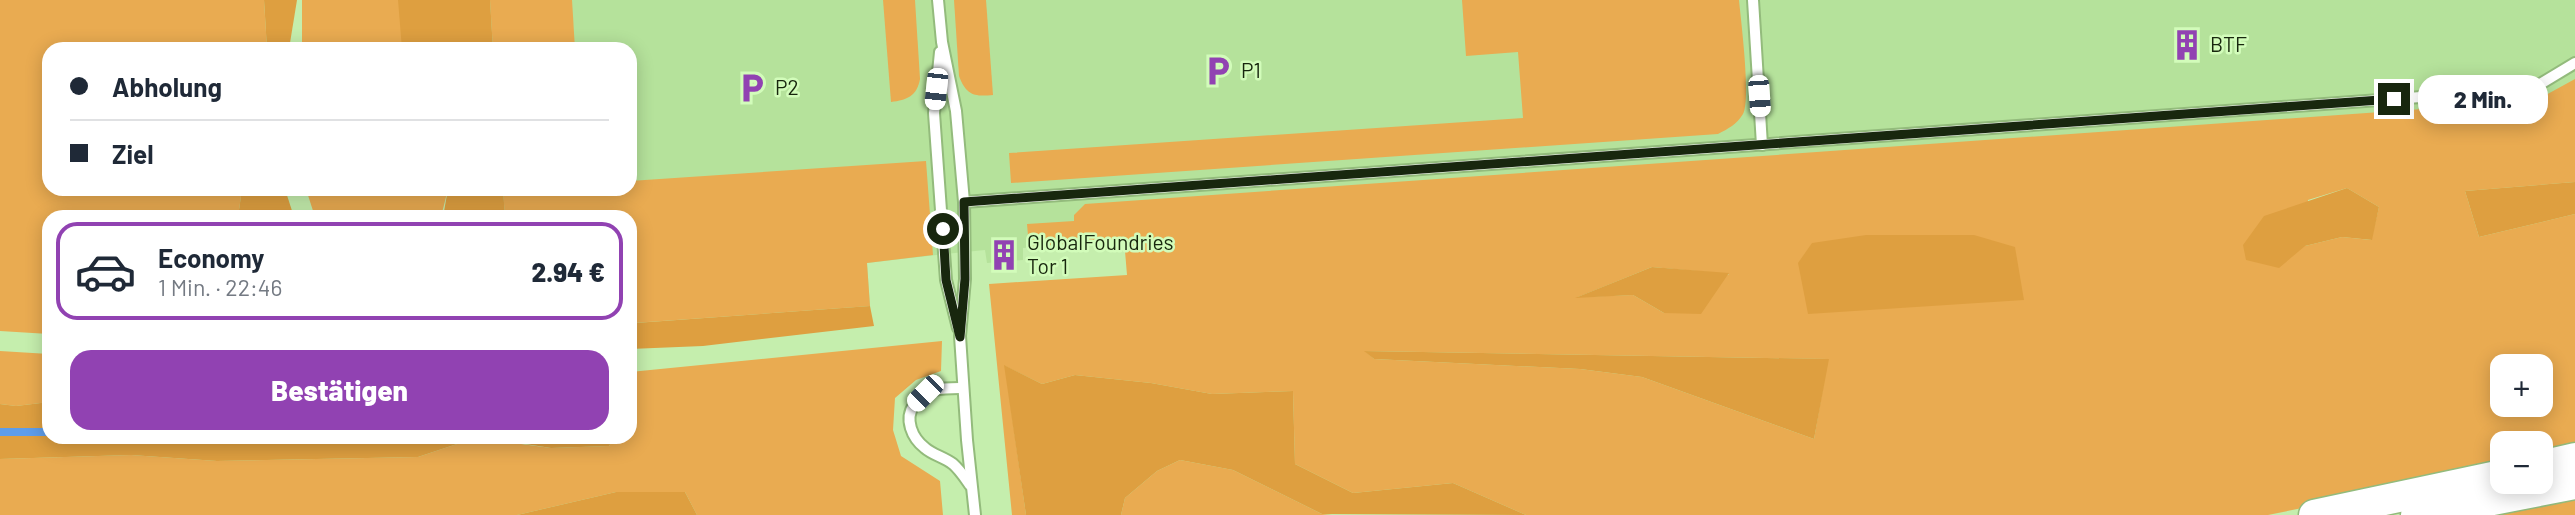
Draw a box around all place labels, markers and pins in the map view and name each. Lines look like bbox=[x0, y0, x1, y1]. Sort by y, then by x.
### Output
building icon: BTF bbox=[2170, 28, 2204, 62]
place label: BTF bbox=[2210, 31, 2247, 56]
parking icon: P1 bbox=[1201, 54, 1235, 88]
place label: P1 bbox=[1241, 57, 1261, 82]
parking icon: P2 bbox=[735, 71, 769, 105]
place label: P2 bbox=[775, 74, 799, 99]
place label: GlobalFoundries Tor 1 bbox=[1027, 229, 1174, 278]
building icon: GlobalFoundries Tor 1 bbox=[987, 238, 1021, 272]

